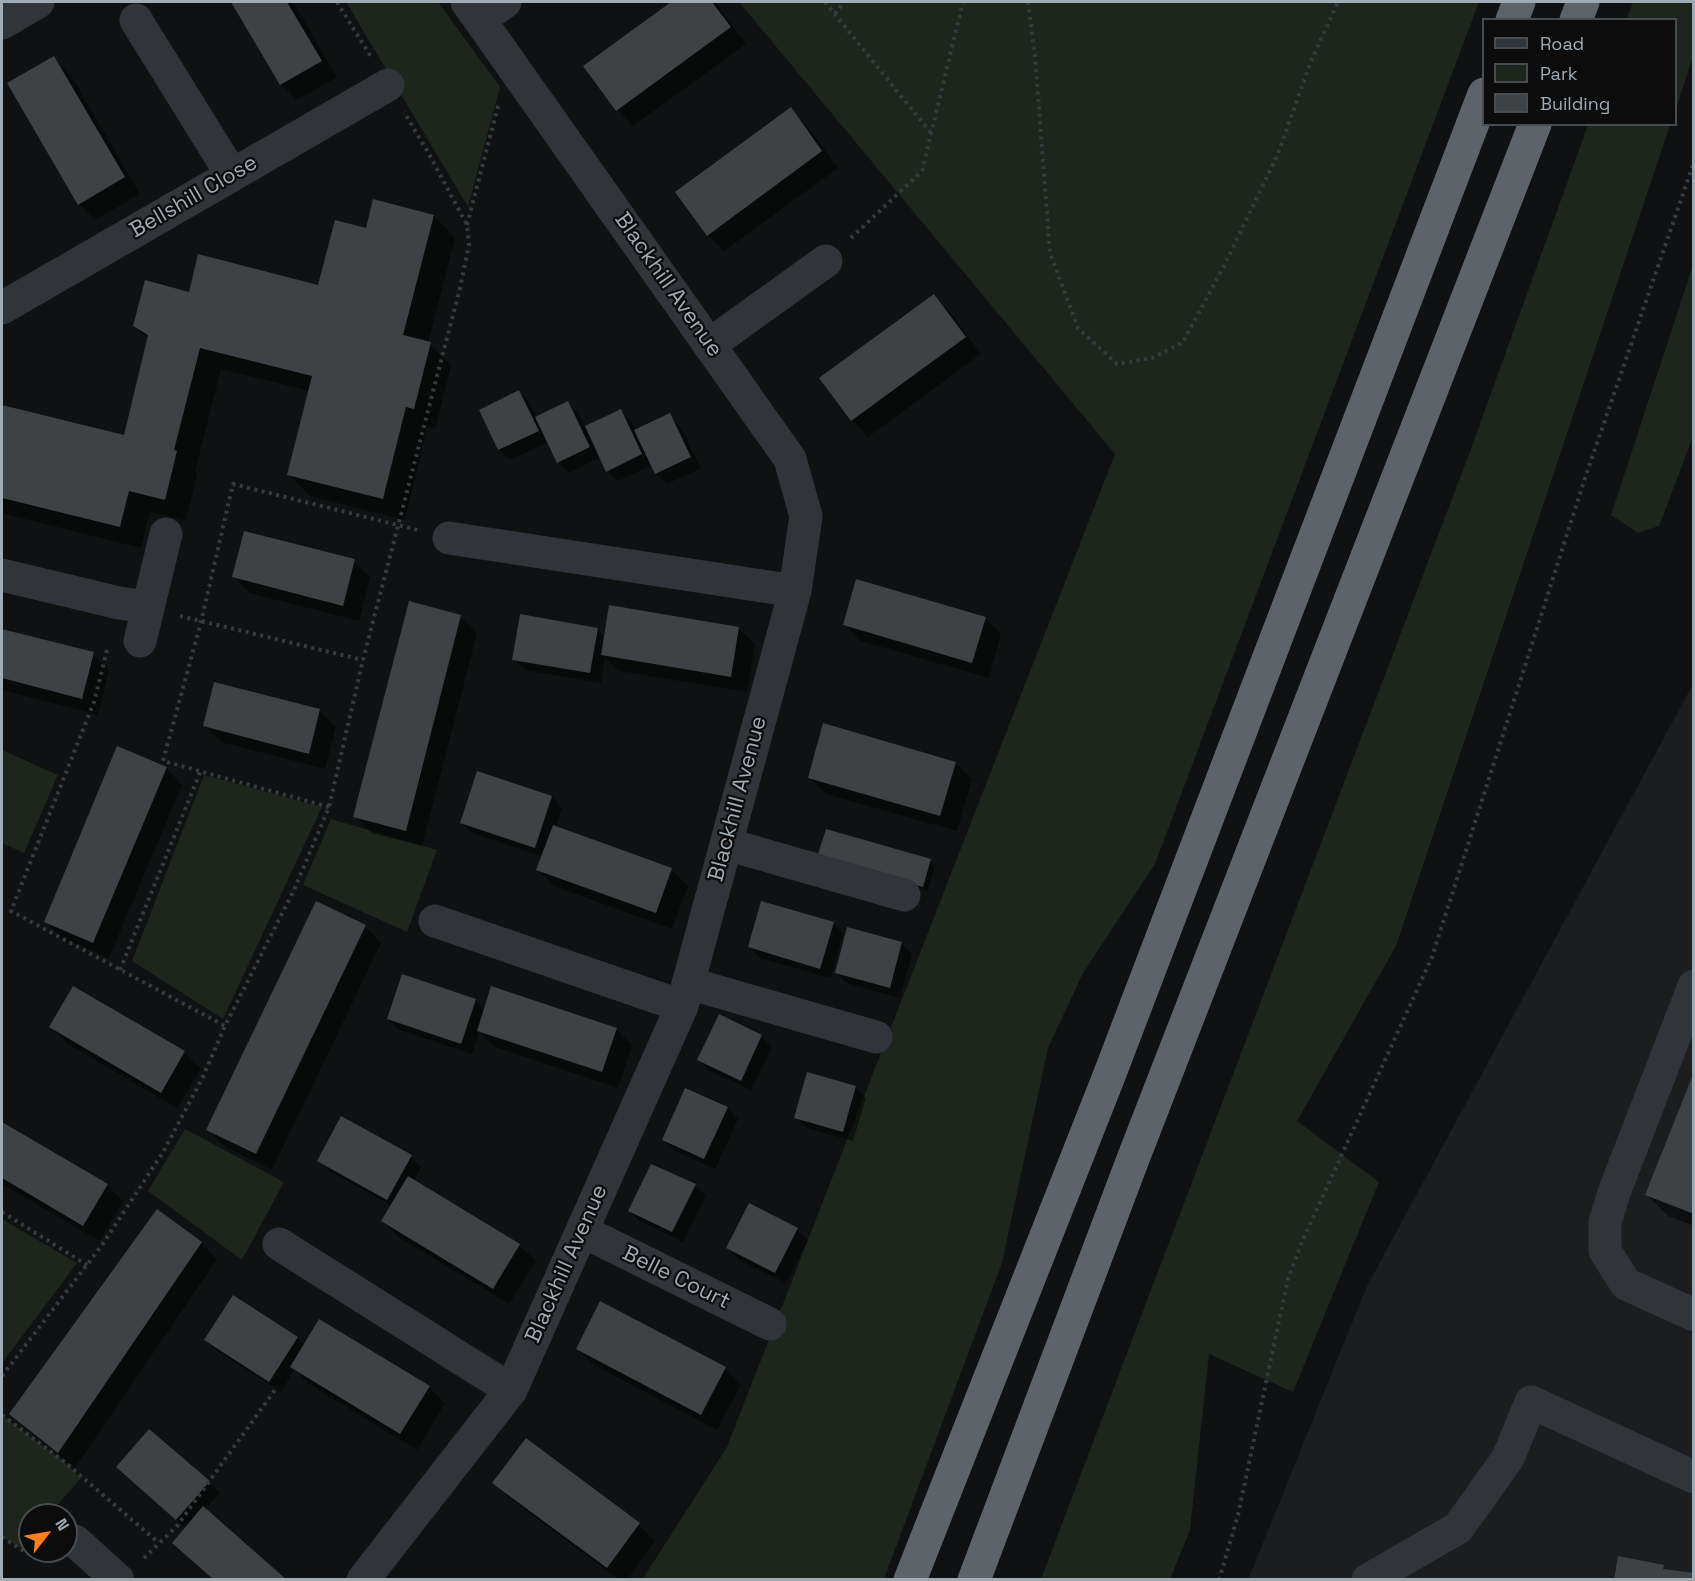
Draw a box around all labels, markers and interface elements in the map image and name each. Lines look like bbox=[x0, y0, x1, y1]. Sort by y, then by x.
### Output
legend bbox=[1482, 18, 1677, 126]
text: Road bbox=[1540, 32, 1584, 55]
text: Park bbox=[1540, 62, 1577, 85]
text: Building bbox=[1540, 92, 1610, 115]
street label: Bellshill Close bbox=[125, 150, 263, 244]
street label: Blackhill Avenue bbox=[608, 208, 728, 362]
street label: Blackhill Avenue bbox=[703, 713, 773, 885]
street label: Blackhill Avenue bbox=[520, 1181, 614, 1347]
street label: Belle Court bbox=[618, 1241, 734, 1315]
north arrow bbox=[18, 1503, 78, 1563]
text: N bbox=[50, 1514, 74, 1535]

